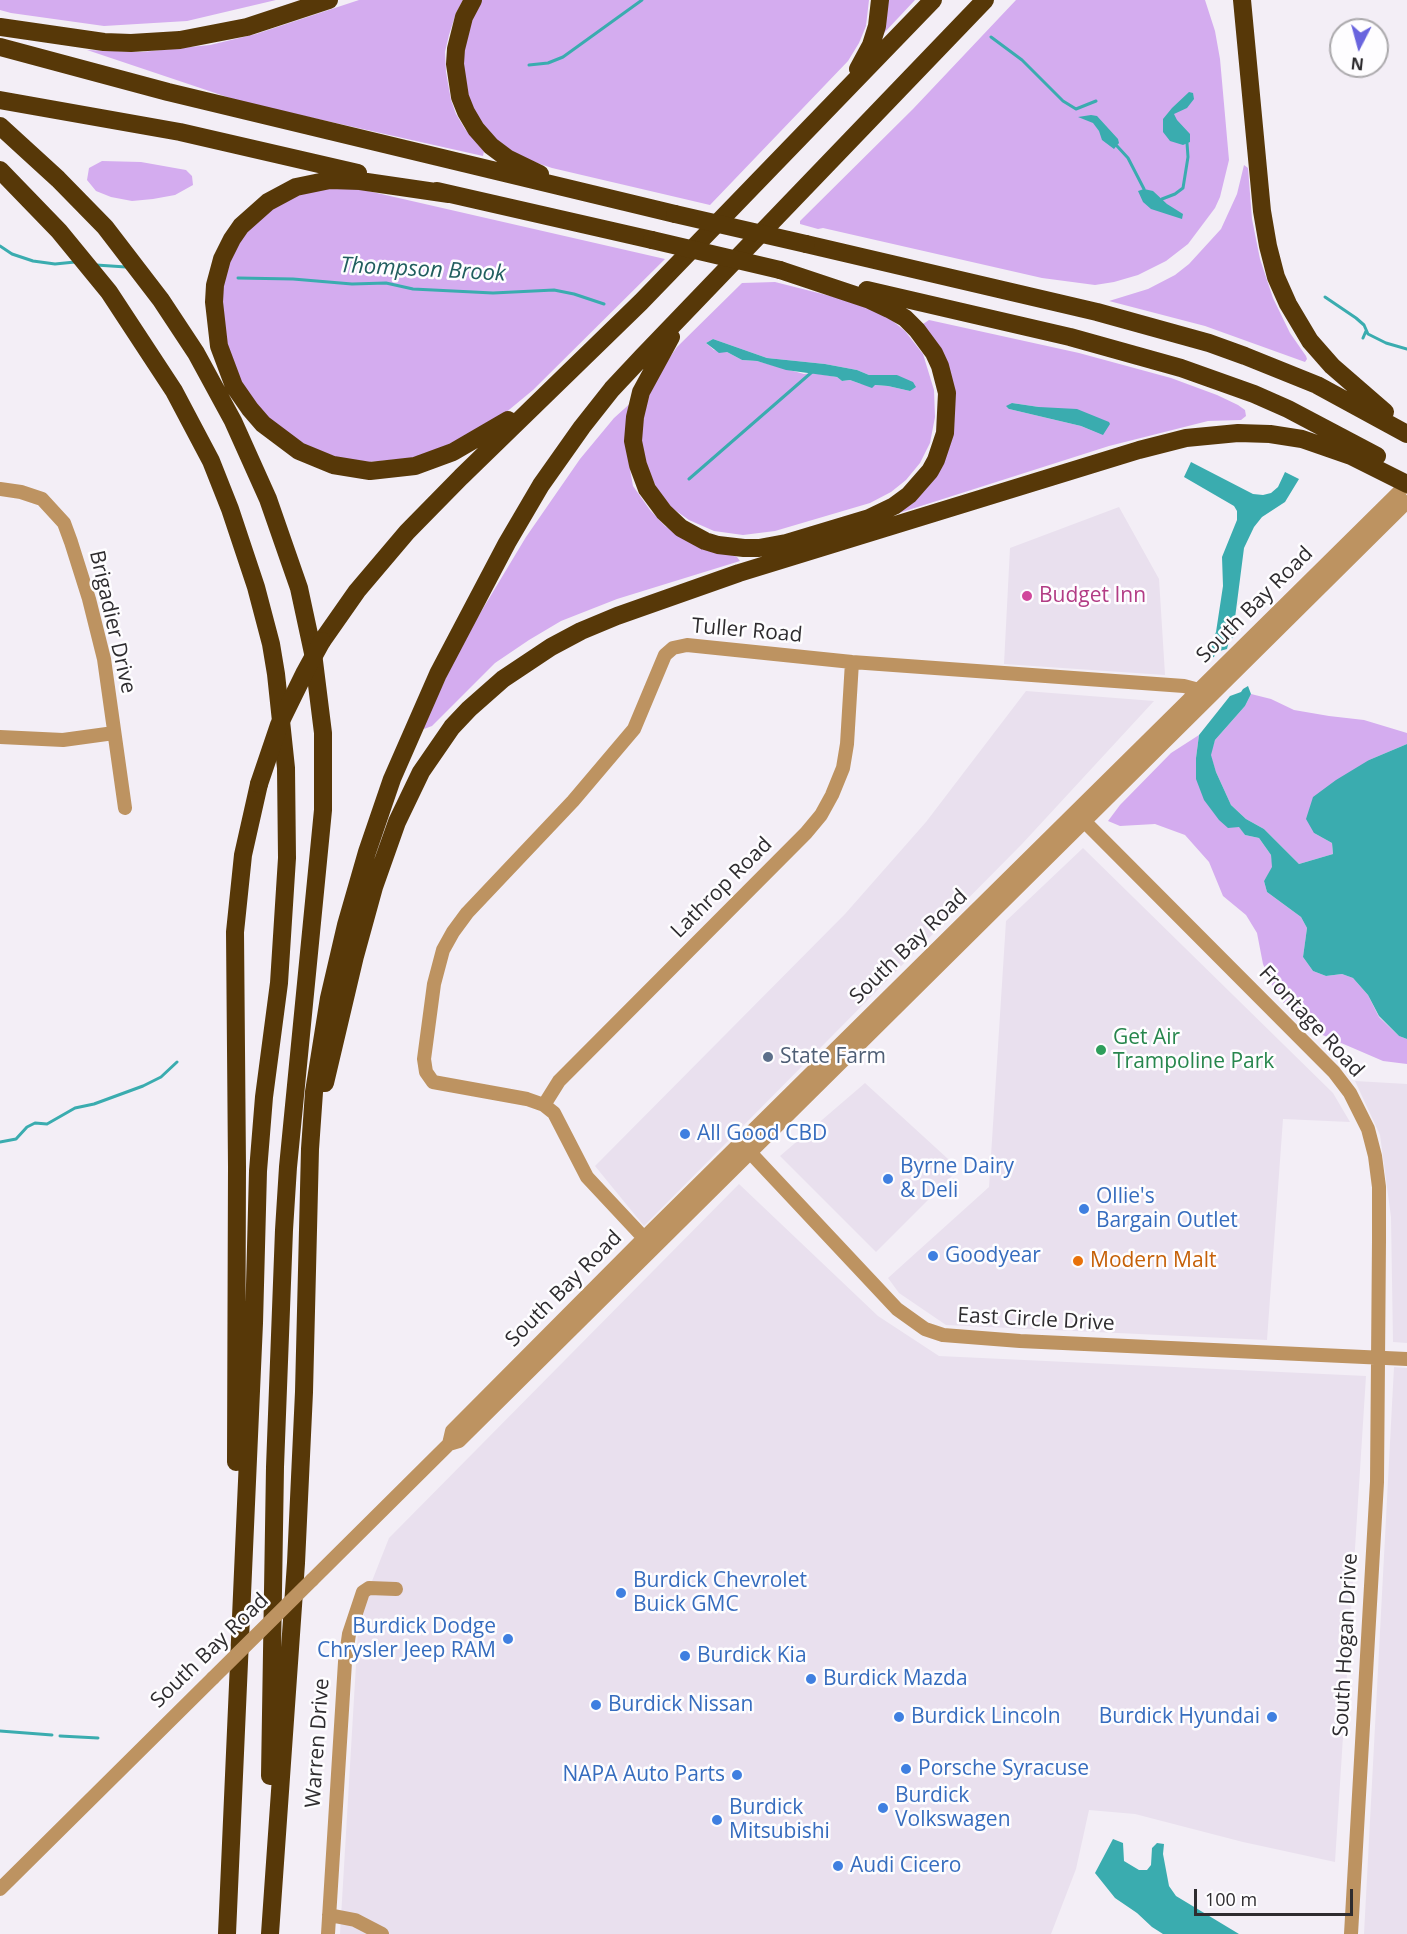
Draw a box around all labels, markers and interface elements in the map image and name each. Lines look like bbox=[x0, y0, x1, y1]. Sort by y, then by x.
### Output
north arrow bbox=[1329, 18, 1389, 78]
text: N bbox=[1350, 52, 1365, 76]
water label: Thompson Brook bbox=[340, 252, 506, 288]
street label: South Bay Road bbox=[1192, 542, 1318, 668]
street label: Brigadier Drive bbox=[83, 548, 141, 696]
place label: Budget Inn bbox=[1039, 583, 1146, 609]
marker: Budget Inn bbox=[1020, 589, 1034, 603]
street label: Tuller Road bbox=[691, 614, 803, 648]
street label: Lathrop Road bbox=[666, 832, 778, 944]
street label: South Bay Road bbox=[845, 884, 973, 1010]
street label: Frontage Road bbox=[1253, 961, 1369, 1083]
place label: Get Air Trampoline Park bbox=[1113, 1025, 1274, 1075]
marker: Get Air Trampoline Park bbox=[1094, 1043, 1108, 1057]
place label: State Farm bbox=[780, 1044, 886, 1070]
marker: State Farm bbox=[761, 1050, 775, 1064]
place label: All Good CBD bbox=[697, 1121, 827, 1147]
marker: All Good CBD bbox=[678, 1127, 692, 1141]
place label: Byrne Dairy & Deli bbox=[900, 1154, 1014, 1204]
marker: Byrne Dairy & Deli bbox=[881, 1172, 895, 1186]
place label: Ollie's Bargain Outlet bbox=[1096, 1184, 1238, 1234]
marker: Ollie's Bargain Outlet bbox=[1077, 1202, 1091, 1216]
street label: South Bay Road bbox=[501, 1226, 627, 1352]
place label: Goodyear bbox=[945, 1243, 1041, 1269]
place label: Modern Malt bbox=[1090, 1248, 1216, 1274]
marker: Goodyear bbox=[926, 1249, 940, 1263]
marker: Modern Malt bbox=[1071, 1254, 1085, 1268]
street label: East Circle Drive bbox=[957, 1303, 1115, 1337]
street label: South Hogan Drive bbox=[1329, 1553, 1363, 1737]
place label: Burdick Chevrolet Buick GMC bbox=[633, 1568, 807, 1618]
marker: Burdick Chevrolet Buick GMC bbox=[614, 1586, 628, 1600]
street label: South Bay Road bbox=[146, 1588, 274, 1714]
place label: Burdick Dodge Chrysler Jeep RAM bbox=[317, 1614, 496, 1664]
marker: Burdick Dodge Chrysler Jeep RAM bbox=[501, 1632, 515, 1646]
place label: Burdick Kia bbox=[697, 1643, 807, 1669]
marker: Burdick Kia bbox=[678, 1649, 692, 1663]
place label: Burdick Mazda bbox=[823, 1666, 968, 1692]
marker: Burdick Mazda bbox=[804, 1672, 818, 1686]
street label: Warren Drive bbox=[301, 1677, 335, 1809]
place label: Burdick Nissan bbox=[608, 1692, 753, 1718]
marker: Burdick Nissan bbox=[589, 1698, 603, 1712]
place label: Burdick Lincoln bbox=[911, 1704, 1061, 1730]
place label: Burdick Hyundai bbox=[1099, 1704, 1260, 1730]
marker: Burdick Lincoln bbox=[892, 1710, 906, 1724]
marker: Burdick Hyundai bbox=[1265, 1710, 1279, 1724]
place label: Porsche Syracuse bbox=[918, 1756, 1089, 1782]
place label: NAPA Auto Parts bbox=[562, 1762, 725, 1788]
marker: Porsche Syracuse bbox=[899, 1762, 913, 1776]
marker: NAPA Auto Parts bbox=[730, 1768, 744, 1782]
place label: Burdick Volkswagen bbox=[895, 1783, 1011, 1833]
place label: Burdick Mitsubishi bbox=[729, 1795, 830, 1845]
marker: Burdick Volkswagen bbox=[876, 1801, 890, 1815]
marker: Burdick Mitsubishi bbox=[710, 1813, 724, 1827]
place label: Audi Cicero bbox=[850, 1853, 961, 1879]
marker: Audi Cicero bbox=[831, 1859, 845, 1873]
scale bar bbox=[1197, 1877, 1356, 1915]
text: 100 m bbox=[1205, 1887, 1257, 1911]

